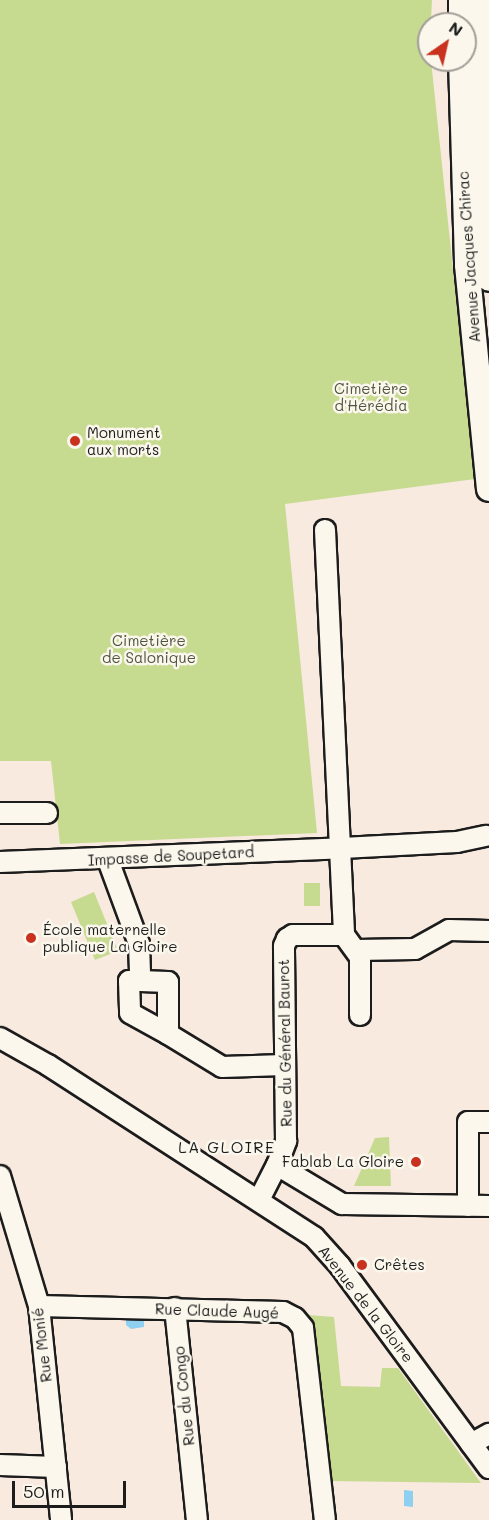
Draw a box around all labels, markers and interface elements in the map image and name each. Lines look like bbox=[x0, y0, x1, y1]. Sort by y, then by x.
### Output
north arrow bbox=[417, 12, 477, 72]
text: N bbox=[445, 16, 467, 40]
street label: Avenue Jacques Chirac bbox=[454, 171, 484, 343]
park label: Cimetière d'Hérédia bbox=[334, 379, 408, 414]
place label: Monument aux morts bbox=[87, 423, 161, 458]
marker: Monument aux morts bbox=[68, 434, 82, 448]
park label: Cimetière de Salonique bbox=[102, 631, 196, 666]
street label: Impasse de Soupetard bbox=[87, 843, 255, 869]
place label: École maternelle publique La Gloire bbox=[43, 920, 177, 955]
marker: École maternelle publique La Gloire bbox=[24, 931, 38, 945]
street label: Rue du Général Baurot bbox=[275, 959, 295, 1127]
district label: LA GLOIRE bbox=[178, 1137, 276, 1157]
place label: Fablab La Gloire bbox=[282, 1153, 404, 1171]
marker: Fablab La Gloire bbox=[409, 1155, 423, 1169]
street label: Avenue de la Gloire bbox=[315, 1242, 417, 1366]
place label: Crêtes bbox=[374, 1256, 425, 1274]
marker: Crêtes bbox=[355, 1258, 369, 1272]
street label: Rue Claude Augé bbox=[155, 1300, 279, 1322]
street label: Rue Monié bbox=[29, 1307, 55, 1383]
street label: Rue du Congo bbox=[170, 1345, 198, 1447]
scale bar bbox=[15, 1469, 129, 1507]
text: 50 m bbox=[23, 1479, 65, 1503]

